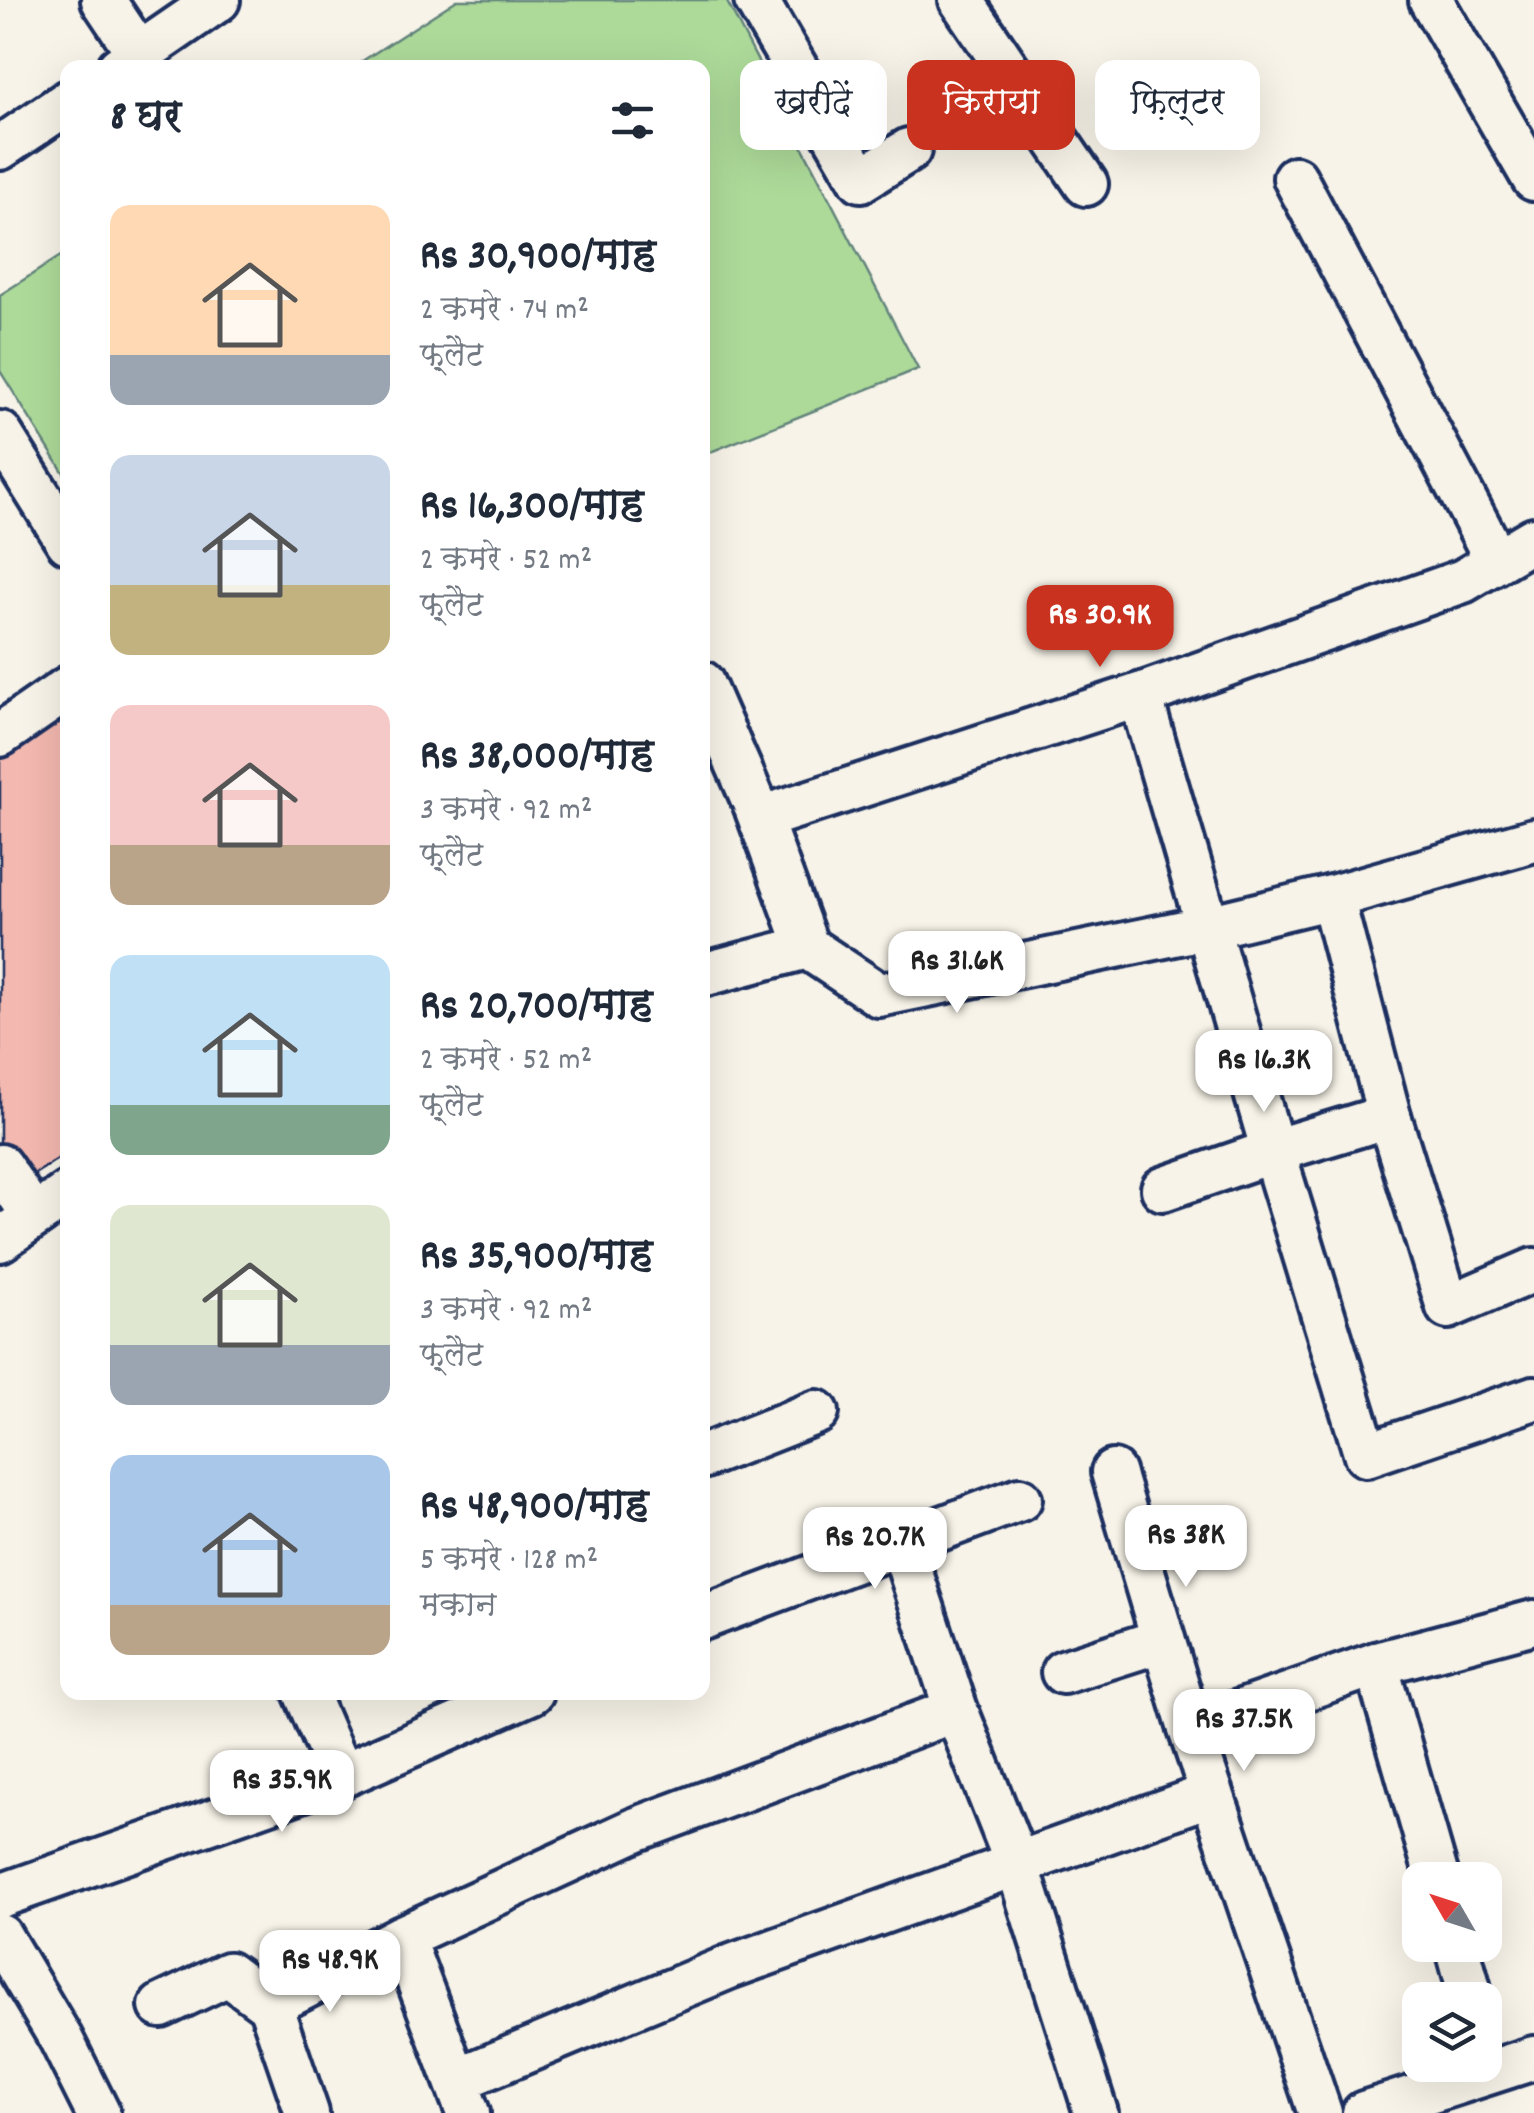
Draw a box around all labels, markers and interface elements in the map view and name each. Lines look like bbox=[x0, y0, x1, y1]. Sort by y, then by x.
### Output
chip: खरीदें bbox=[740, 60, 887, 150]
chip: किराया bbox=[907, 60, 1075, 150]
chip: फ़िल्टर bbox=[1095, 60, 1260, 150]
text: 8 घर bbox=[110, 90, 182, 150]
icon: filters bbox=[605, 93, 660, 148]
text: Rs 30,900/माह bbox=[420, 229, 656, 289]
icon: home bbox=[190, 245, 310, 365]
text: 2 कमरे · 74 m² bbox=[420, 289, 589, 335]
text: फ़्लैट bbox=[420, 335, 483, 381]
text: Rs 16,300/माह bbox=[420, 479, 644, 539]
icon: home bbox=[190, 495, 310, 615]
text: 2 कमरे · 52 m² bbox=[420, 539, 592, 585]
text: फ़्लैट bbox=[420, 585, 483, 631]
pin: Rs 30.9K bbox=[997, 585, 1203, 670]
text: Rs 30.9K bbox=[1049, 594, 1151, 640]
text: Rs 38,000/माह bbox=[420, 729, 654, 789]
icon: home bbox=[190, 745, 310, 865]
text: 3 कमरे · 92 m² bbox=[420, 789, 592, 835]
text: फ़्लैट bbox=[420, 835, 483, 881]
pin: Rs 31.6K bbox=[854, 931, 1060, 1016]
text: Rs 31.6K bbox=[910, 940, 1004, 986]
text: Rs 20,700/माह bbox=[420, 979, 653, 1039]
icon: home bbox=[190, 995, 310, 1115]
pin: Rs 16.3K bbox=[1161, 1030, 1367, 1115]
text: 2 कमरे · 52 m² bbox=[420, 1039, 592, 1085]
text: Rs 16.3K bbox=[1217, 1039, 1311, 1085]
text: फ़्लैट bbox=[420, 1085, 483, 1131]
text: Rs 35,900/माह bbox=[420, 1229, 653, 1289]
icon: home bbox=[190, 1245, 310, 1365]
text: 3 कमरे · 92 m² bbox=[420, 1289, 592, 1335]
text: फ़्लैट bbox=[420, 1335, 483, 1381]
text: Rs 48,900/माह bbox=[420, 1479, 649, 1539]
icon: home bbox=[190, 1495, 310, 1615]
pin: Rs 38K bbox=[1105, 1505, 1267, 1590]
pin: Rs 20.7K bbox=[772, 1507, 978, 1592]
text: Rs 38K bbox=[1147, 1514, 1225, 1560]
text: Rs 20.7K bbox=[825, 1516, 925, 1562]
text: 5 कमरे · 128 m² bbox=[420, 1539, 598, 1585]
text: मकान bbox=[420, 1585, 496, 1631]
pin: Rs 37.5K bbox=[1141, 1689, 1347, 1774]
text: Rs 37.5K bbox=[1195, 1698, 1293, 1744]
pin: Rs 35.9K bbox=[179, 1750, 385, 1835]
text: Rs 35.9K bbox=[232, 1759, 332, 1805]
north arrow bbox=[1402, 1862, 1502, 1962]
map controls bbox=[1402, 1862, 1502, 2082]
pin: Rs 48.9K bbox=[227, 1930, 433, 2015]
text: Rs 48.9K bbox=[281, 1939, 379, 1985]
button: layers bbox=[1402, 1982, 1502, 2082]

